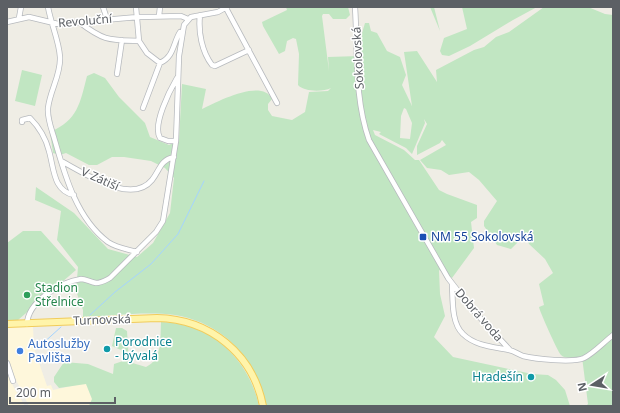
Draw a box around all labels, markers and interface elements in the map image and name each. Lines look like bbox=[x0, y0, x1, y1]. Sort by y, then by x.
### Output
street label: Revoluční bbox=[57, 10, 114, 31]
street label: Sokolovská bbox=[347, 26, 368, 90]
street label: V Zátiší bbox=[78, 163, 123, 195]
place label: NM 55 Sokolovská bbox=[431, 228, 534, 245]
marker: NM 55 Sokolovská bbox=[418, 232, 428, 242]
place label: Stadion Střelnice bbox=[35, 279, 84, 310]
street label: Dobrá voda bbox=[451, 284, 507, 345]
marker: Stadion Střelnice bbox=[22, 290, 32, 300]
street label: Turnovská bbox=[73, 310, 131, 329]
place label: Porodnice - bývalá bbox=[115, 333, 172, 364]
place label: Autoslužby Pavlišta bbox=[28, 335, 91, 366]
marker: Porodnice - bývalá bbox=[102, 344, 112, 354]
marker: Autoslužby Pavlišta bbox=[15, 346, 25, 356]
north arrow bbox=[572, 365, 612, 405]
place label: Hradešín bbox=[472, 368, 523, 385]
marker: Hradešín bbox=[526, 372, 536, 382]
scale bar bbox=[10, 379, 115, 405]
text: N bbox=[573, 381, 590, 393]
text: 200 m bbox=[16, 384, 51, 401]

